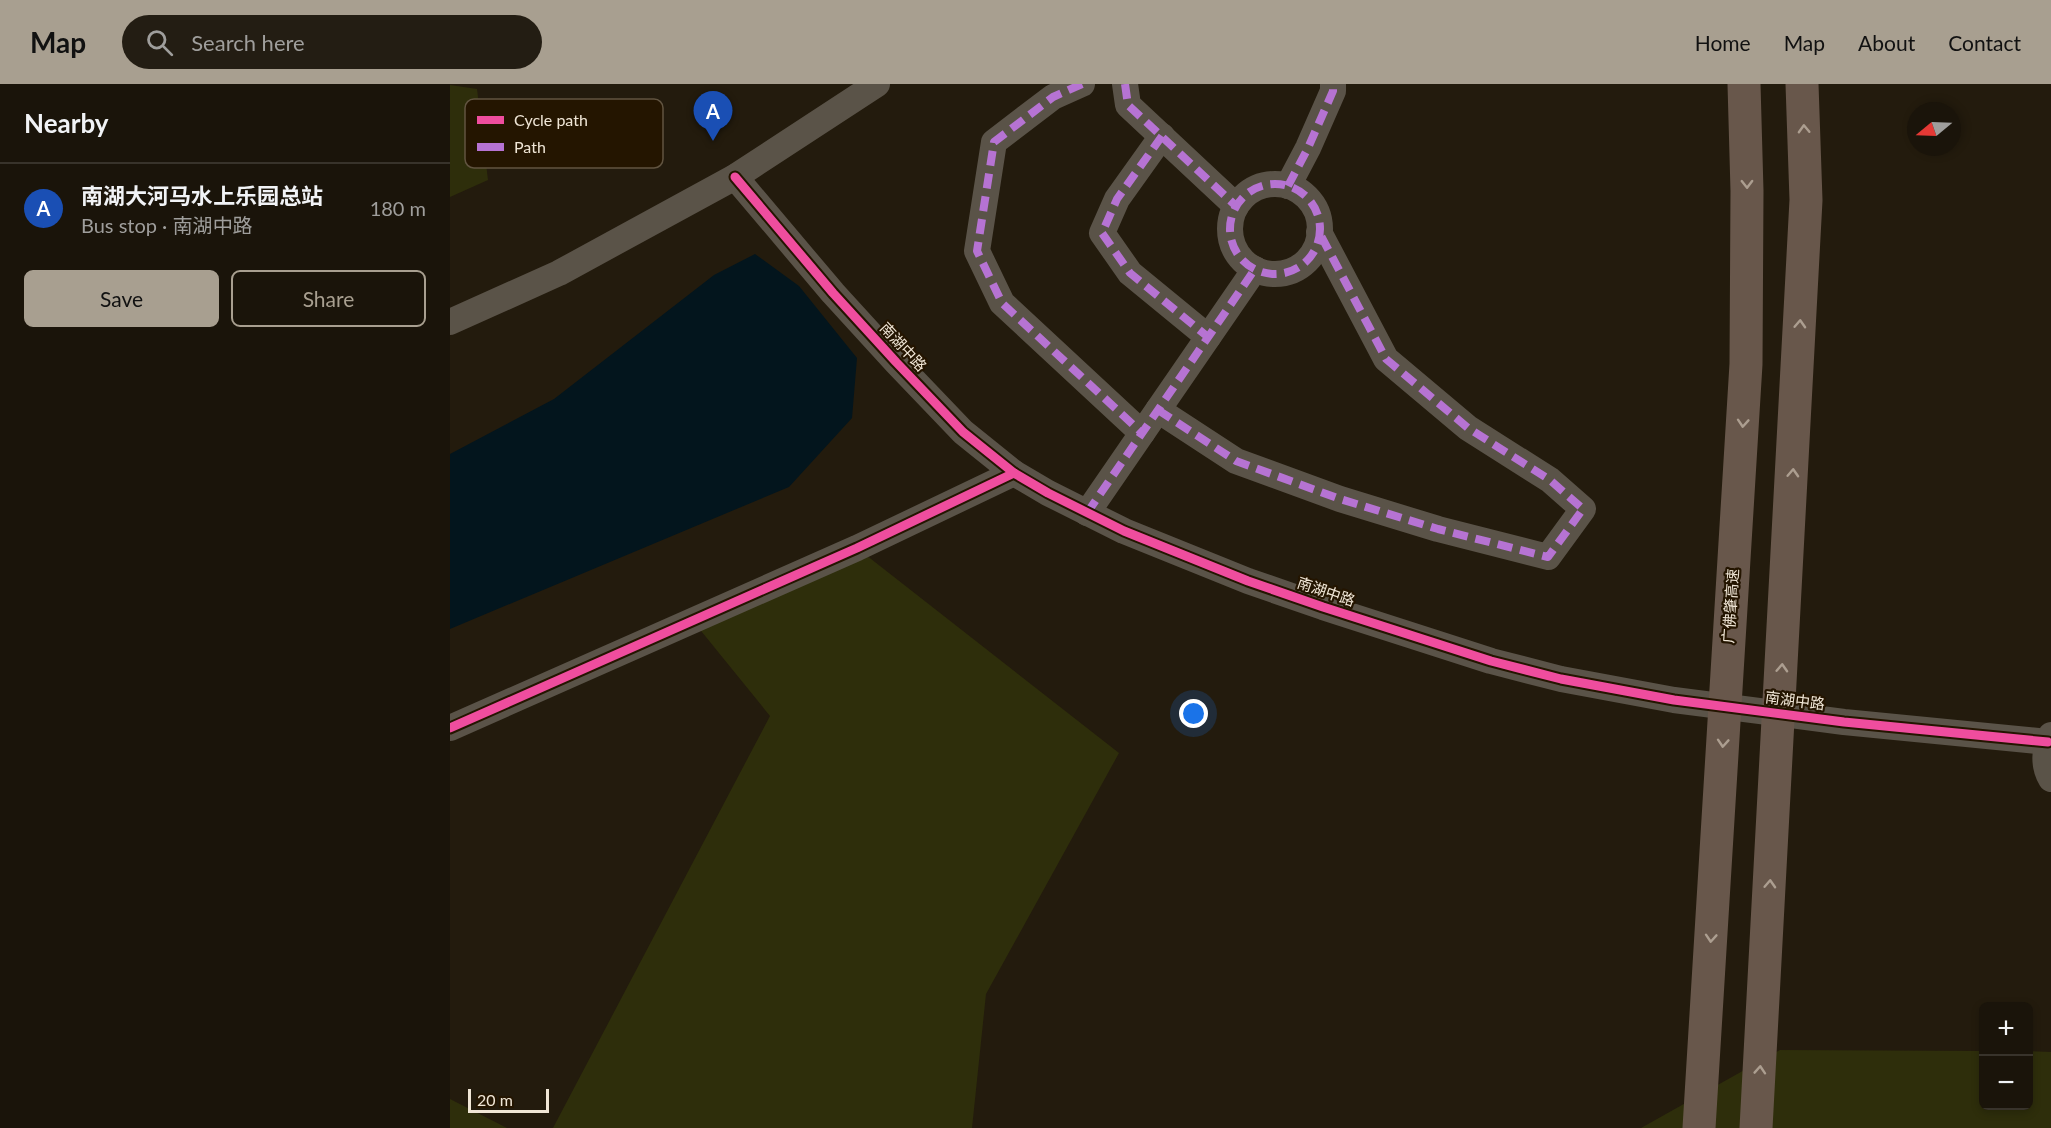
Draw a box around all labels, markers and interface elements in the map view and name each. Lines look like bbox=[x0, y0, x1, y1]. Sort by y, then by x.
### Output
search box bbox=[122, 15, 542, 69]
text: Map bbox=[30, 25, 86, 59]
icon: search bbox=[143, 26, 176, 59]
text: Search here bbox=[191, 29, 305, 56]
text: Home bbox=[1695, 30, 1751, 55]
text: Map bbox=[1784, 30, 1825, 55]
text: About bbox=[1858, 30, 1915, 55]
text: Contact bbox=[1948, 30, 2021, 55]
pin: A bbox=[694, 92, 732, 141]
legend bbox=[465, 99, 663, 168]
north arrow bbox=[1907, 102, 1961, 156]
text: Nearby bbox=[24, 107, 109, 139]
text: Cycle path bbox=[514, 110, 588, 129]
one-way arrow bbox=[1798, 125, 1810, 134]
text: Path bbox=[514, 137, 546, 156]
one-way arrow bbox=[1740, 180, 1753, 189]
text: 南湖大河马水上乐园总站 bbox=[81, 182, 323, 209]
text: A bbox=[37, 196, 50, 220]
text: 180 m bbox=[370, 196, 426, 220]
text: Bus stop · 南湖中路 bbox=[81, 213, 252, 237]
button: Save bbox=[24, 270, 219, 327]
button: Share bbox=[231, 270, 426, 327]
street label: 南湖中路 bbox=[877, 318, 931, 374]
one-way arrow bbox=[1794, 319, 1807, 328]
one-way arrow bbox=[1736, 418, 1749, 427]
one-way arrow bbox=[1786, 469, 1799, 478]
street label: 广佛肇高速 bbox=[1718, 568, 1742, 644]
street label: 南湖中路 bbox=[1295, 573, 1358, 609]
one-way arrow bbox=[1775, 664, 1788, 673]
street label: 南湖中路 bbox=[1764, 687, 1826, 713]
your location bbox=[1179, 699, 1208, 728]
one-way arrow bbox=[1716, 739, 1729, 748]
one-way arrow bbox=[1764, 879, 1777, 888]
one-way arrow bbox=[1704, 933, 1717, 942]
map controls bbox=[1979, 1002, 2033, 1110]
button: + bbox=[1979, 1002, 2033, 1056]
button: − bbox=[1979, 1056, 2033, 1110]
one-way arrow bbox=[1753, 1065, 1766, 1074]
scale bar bbox=[468, 1086, 549, 1114]
text: 20 m bbox=[477, 1090, 513, 1109]

